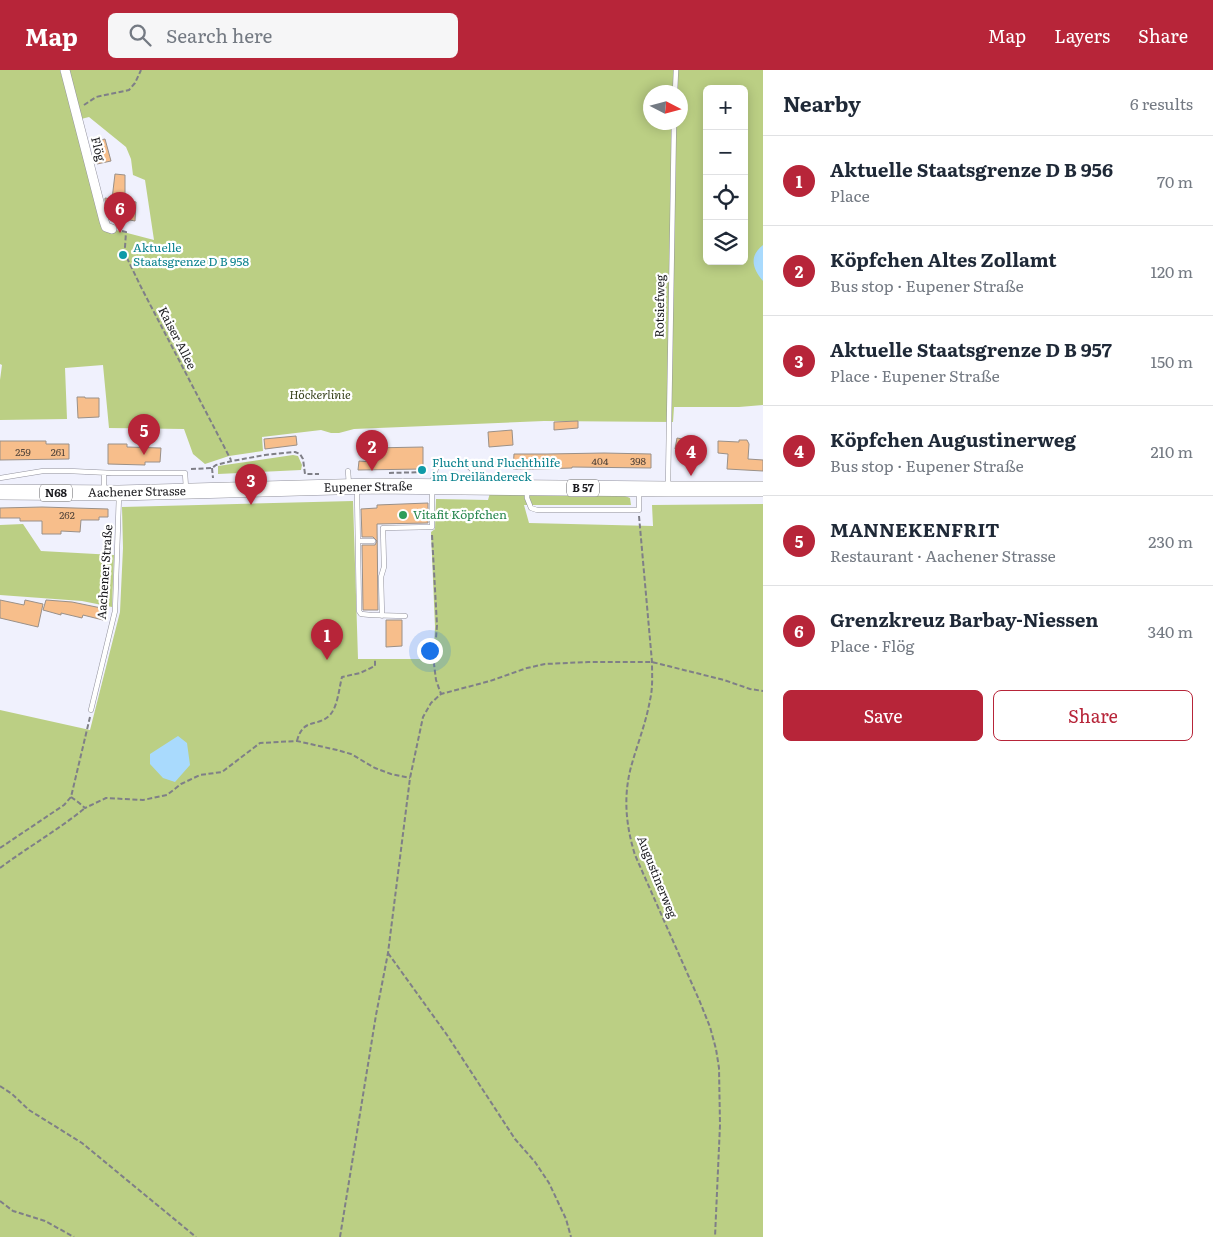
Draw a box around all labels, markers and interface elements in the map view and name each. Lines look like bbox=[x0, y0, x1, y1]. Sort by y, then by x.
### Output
search box bbox=[108, 13, 458, 58]
text: Map bbox=[25, 18, 78, 53]
icon: search bbox=[126, 21, 154, 49]
text: Search here bbox=[166, 21, 272, 49]
text: Map bbox=[988, 22, 1026, 49]
text: Layers bbox=[1054, 22, 1110, 49]
text: Share bbox=[1138, 22, 1188, 49]
north arrow bbox=[643, 85, 688, 130]
map controls bbox=[703, 85, 748, 265]
button: + bbox=[703, 85, 748, 130]
text: Nearby bbox=[783, 87, 861, 118]
text: 6 results bbox=[1130, 91, 1193, 115]
button: − bbox=[703, 130, 748, 175]
street label: Flög bbox=[87, 135, 111, 163]
text: Aktuelle Staatsgrenze D B 956 bbox=[830, 155, 1113, 183]
text: 1 bbox=[796, 169, 802, 193]
text: 70 m bbox=[1157, 169, 1193, 193]
button: locate bbox=[703, 175, 748, 220]
text: Place bbox=[830, 183, 870, 207]
pin: 6 bbox=[104, 192, 136, 233]
button: layers bbox=[703, 220, 748, 265]
place label: Aktuelle Staatsgrenze D B 958 bbox=[133, 238, 249, 270]
text: Köpfchen Altes Zollamt bbox=[830, 245, 1057, 273]
marker: Aktuelle Staatsgrenze D B 958 bbox=[117, 249, 129, 261]
text: 2 bbox=[795, 259, 803, 283]
text: 120 m bbox=[1150, 259, 1193, 283]
text: Bus stop · Eupener Straße bbox=[830, 273, 1024, 297]
street label: Rotsiefweg bbox=[649, 274, 669, 338]
street label: Kaiser Allee bbox=[154, 303, 201, 372]
text: Aktuelle Staatsgrenze D B 957 bbox=[830, 335, 1112, 363]
text: 3 bbox=[795, 349, 803, 373]
text: 150 m bbox=[1150, 349, 1193, 373]
text: Place · Eupener Straße bbox=[830, 363, 1000, 387]
park label: Höckerlinie bbox=[289, 385, 351, 403]
pin: 5 bbox=[128, 414, 160, 455]
text: Köpfchen Augustinerweg bbox=[830, 425, 1076, 453]
pin: 2 bbox=[356, 430, 388, 471]
pin: 4 bbox=[675, 435, 707, 476]
text: 4 bbox=[794, 439, 804, 463]
text: 210 m bbox=[1150, 439, 1193, 463]
house number: 259 bbox=[15, 444, 31, 459]
house number: 261 bbox=[51, 444, 65, 459]
place label: Flucht und Fluchthilfe im Dreiländereck bbox=[432, 453, 560, 485]
house number: 404 bbox=[592, 453, 609, 468]
house number: 398 bbox=[630, 453, 647, 468]
text: Bus stop · Eupener Straße bbox=[830, 453, 1024, 477]
pin: 3 bbox=[235, 464, 267, 505]
marker: Flucht und Fluchthilfe im Dreiländereck bbox=[416, 464, 428, 476]
street label: Eupener Straße bbox=[323, 476, 413, 496]
road number: B 57 bbox=[567, 479, 599, 496]
street label: Aachener Strasse bbox=[88, 481, 186, 501]
road number: N68 bbox=[40, 484, 72, 502]
place label: Vitafit Köpfchen bbox=[413, 505, 507, 523]
house number: 262 bbox=[59, 507, 75, 522]
marker: Vitafit Köpfchen bbox=[397, 509, 409, 521]
text: MANNEKENFRIT bbox=[830, 515, 1000, 543]
street label: Aachener Straße bbox=[92, 524, 116, 620]
text: 5 bbox=[795, 529, 803, 553]
text: 230 m bbox=[1148, 529, 1193, 553]
text: Restaurant · Aachener Strasse bbox=[830, 543, 1056, 567]
text: Grenzkreuz Barbay-Niessen bbox=[830, 605, 1099, 633]
pin: 1 bbox=[311, 619, 343, 660]
text: 6 bbox=[794, 619, 804, 643]
text: 340 m bbox=[1148, 619, 1193, 643]
text: Place · Flög bbox=[830, 633, 914, 657]
your location bbox=[417, 638, 443, 664]
button: Save bbox=[783, 690, 983, 741]
button: Share bbox=[993, 690, 1193, 741]
street label: Augustinerweg bbox=[633, 833, 683, 921]

